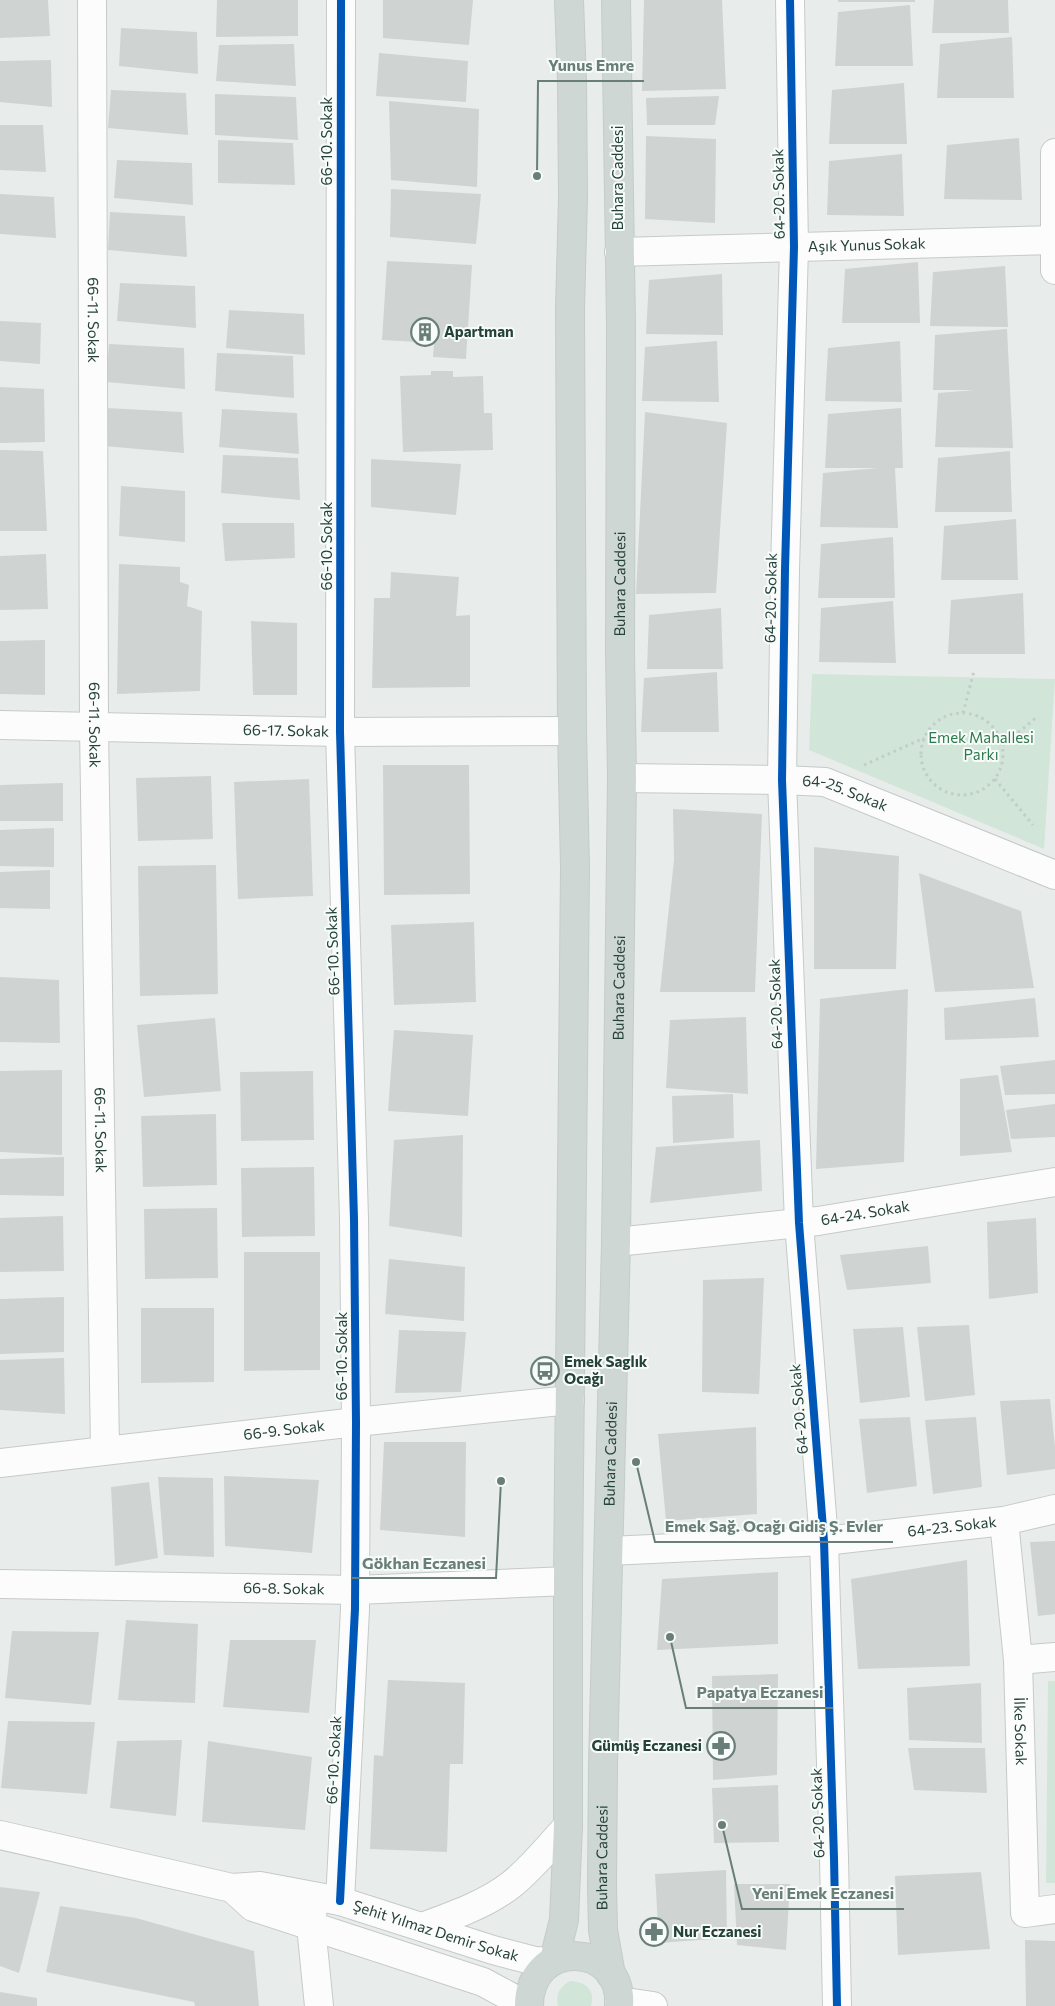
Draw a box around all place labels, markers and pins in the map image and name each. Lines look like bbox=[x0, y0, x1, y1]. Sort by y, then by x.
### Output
callout: Yunus Emre bbox=[538, 50, 644, 81]
building icon: Apartman bbox=[410, 317, 440, 347]
place label: Apartman bbox=[444, 322, 514, 340]
place label: Emek Saglık Ocağı bbox=[564, 1352, 648, 1387]
bus stop icon: Emek Saglık Ocağı bbox=[530, 1356, 560, 1386]
callout: Emek Sağ. Ocağı Gidiş Ş. Evler bbox=[655, 1511, 893, 1542]
callout: Gökhan Eczanesi bbox=[352, 1547, 496, 1578]
callout: Papatya Eczanesi bbox=[686, 1677, 833, 1708]
pharmacy icon: Gümüş Eczanesi bbox=[706, 1731, 736, 1761]
place label: Gümüş Eczanesi bbox=[591, 1736, 702, 1754]
callout: Yeni Emek Eczanesi bbox=[742, 1878, 904, 1909]
pharmacy icon: Nur Eczanesi bbox=[639, 1917, 669, 1947]
place label: Nur Eczanesi bbox=[673, 1922, 761, 1940]

